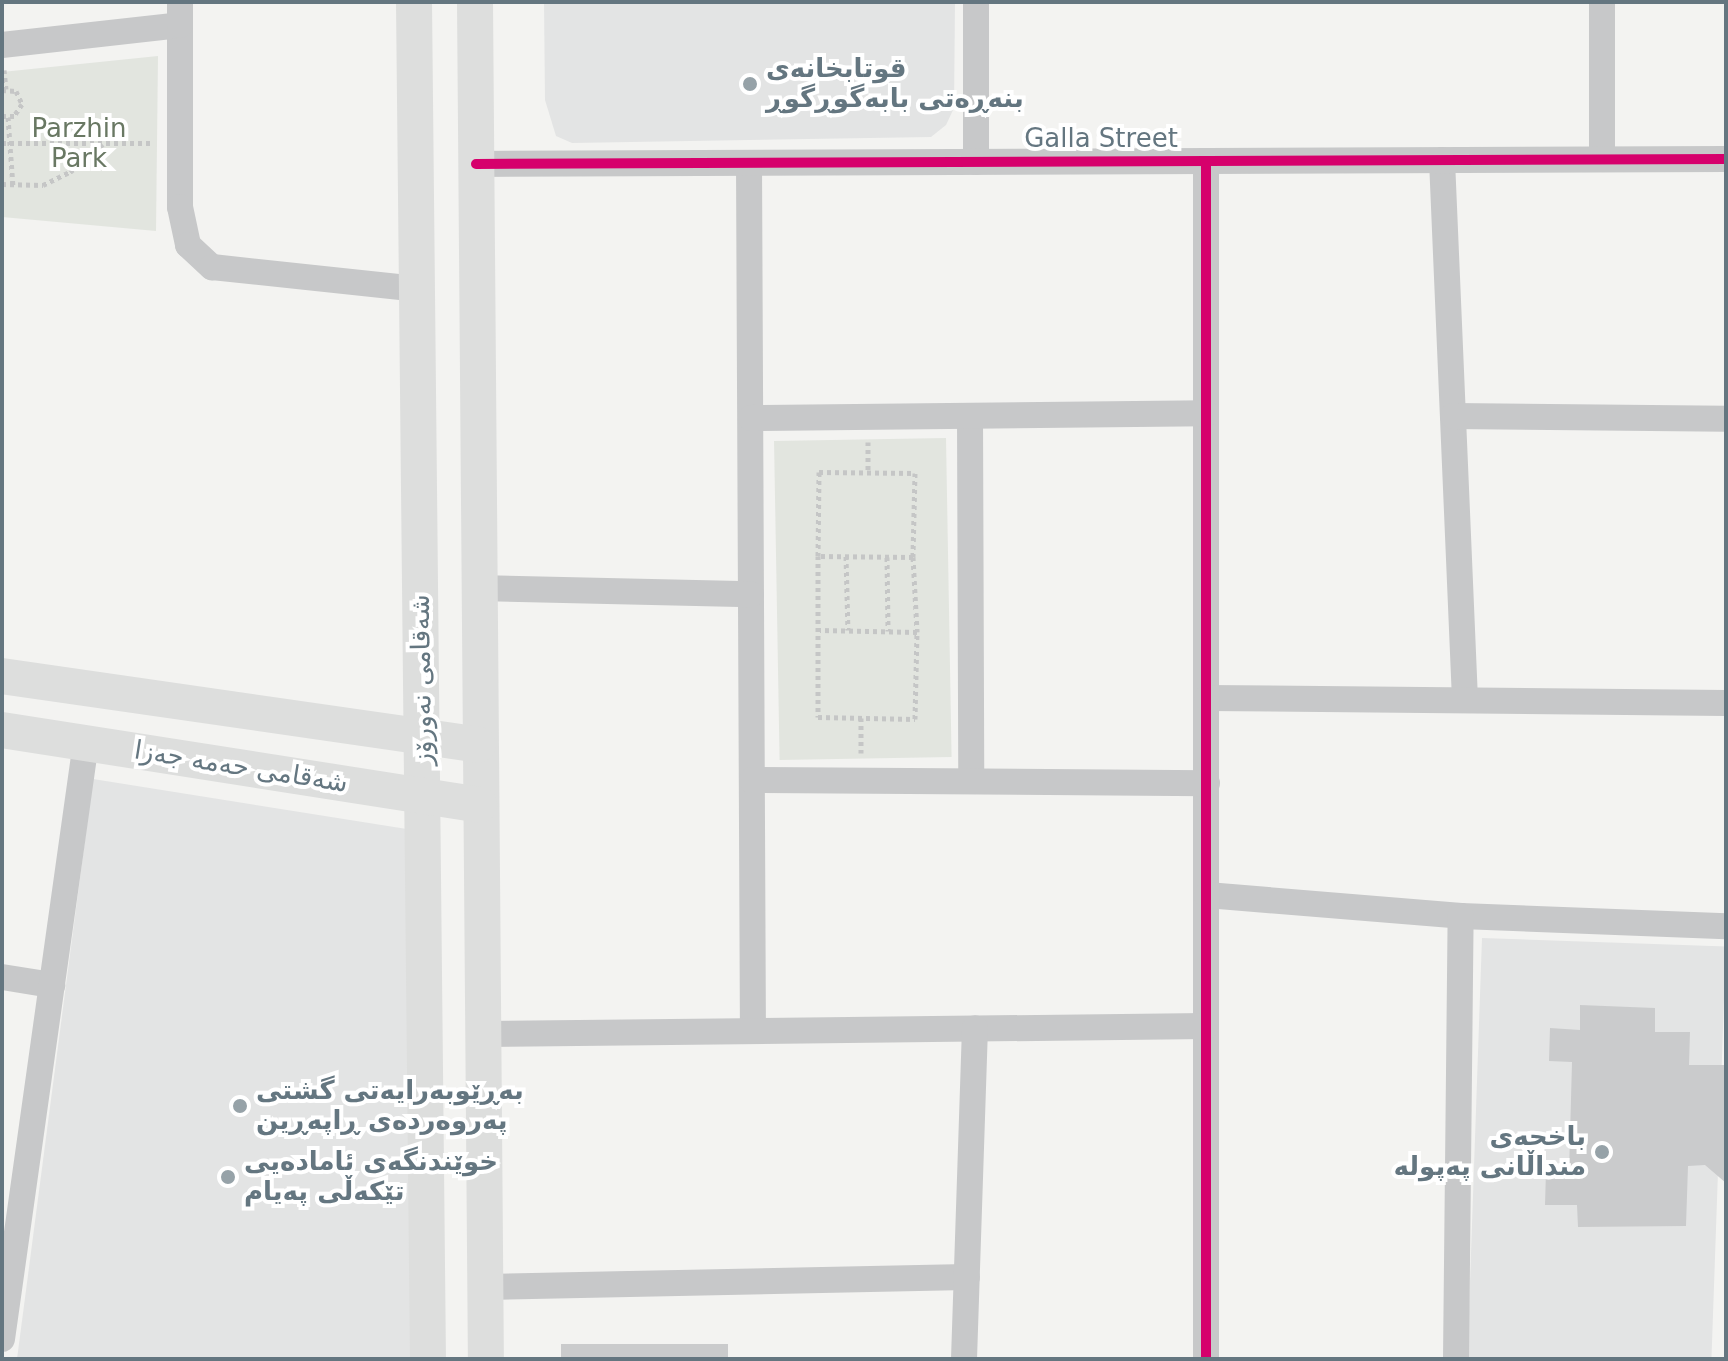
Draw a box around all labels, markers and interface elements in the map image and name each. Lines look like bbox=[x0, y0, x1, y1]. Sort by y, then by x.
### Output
place label: قوتابخانەی بنەڕەتی بابەگوڕگوڕ bbox=[766, 53, 1024, 114]
marker: قوتابخانەی بنەڕەتی بابەگوڕگوڕ bbox=[741, 75, 759, 93]
park label: Parzhin Park bbox=[32, 113, 126, 174]
street label: Galla Street bbox=[1024, 123, 1178, 155]
street label: شەقامی نەورۆز bbox=[405, 594, 439, 766]
street label: شەقامی حەمە جەزا bbox=[132, 735, 350, 799]
place label: بەڕێوبەرایەتی گشتی پەروەردەی ڕاپەڕین bbox=[256, 1075, 524, 1136]
marker: بەڕێوبەرایەتی گشتی پەروەردەی ڕاپەڕین bbox=[231, 1097, 249, 1115]
place label: باخچەی منداڵانی پەپولە bbox=[1394, 1121, 1586, 1182]
marker: باخچەی منداڵانی پەپولە bbox=[1593, 1143, 1611, 1161]
place label: خوێندنگەی ئامادەیی تێکەڵی پەیام bbox=[244, 1146, 498, 1208]
marker: خوێندنگەی ئامادەیی تێکەڵی پەیام bbox=[219, 1168, 237, 1186]

